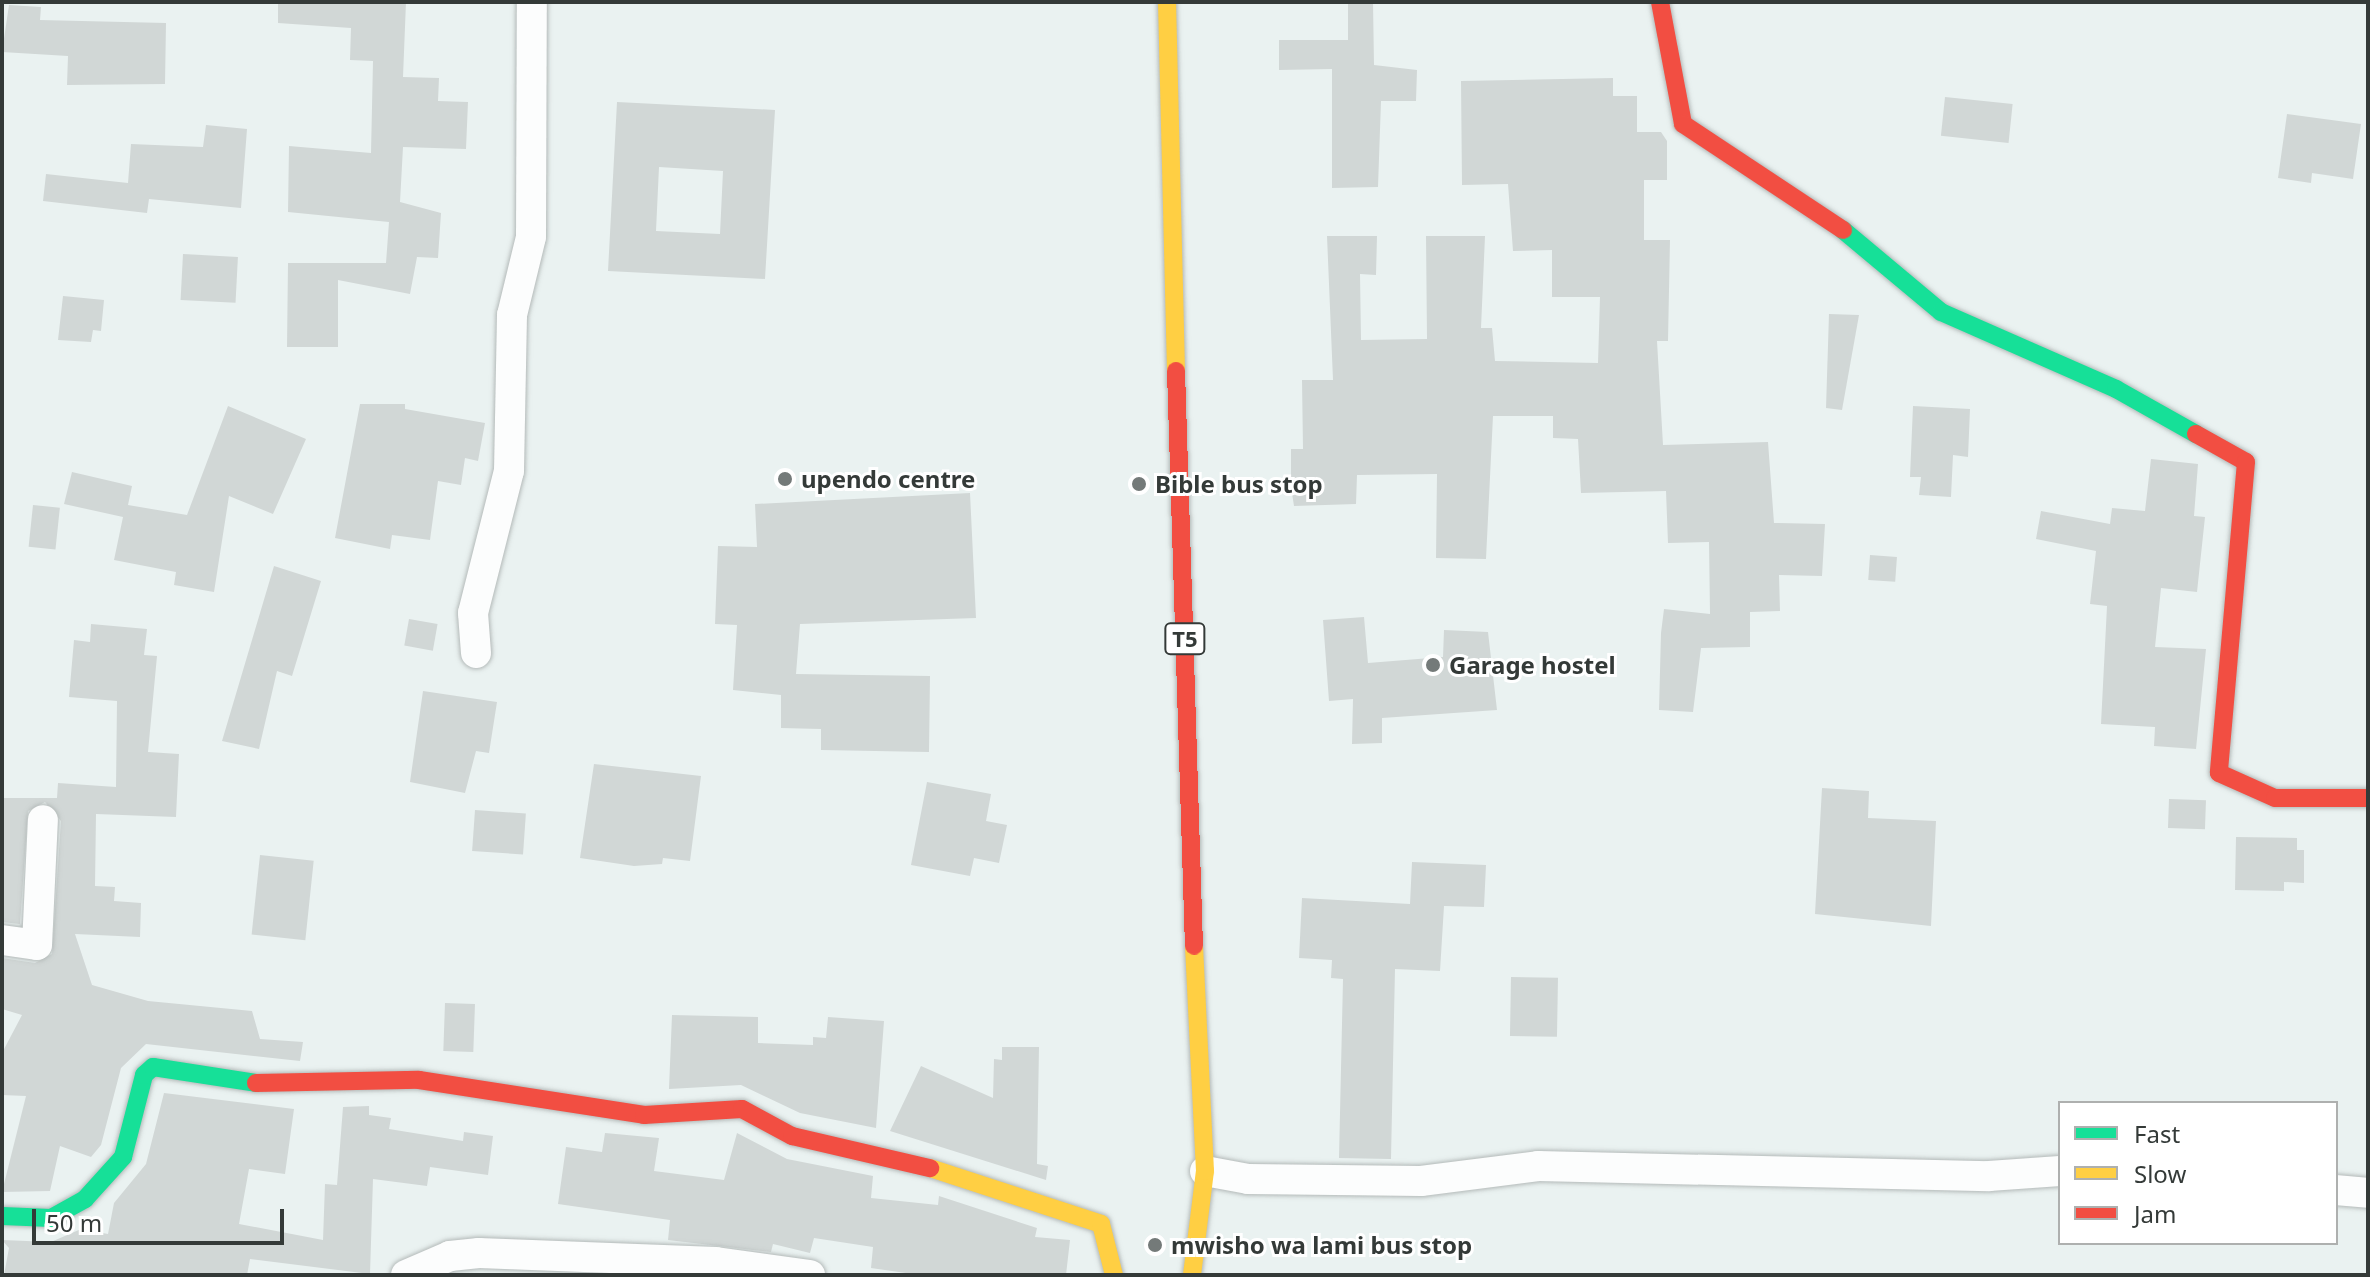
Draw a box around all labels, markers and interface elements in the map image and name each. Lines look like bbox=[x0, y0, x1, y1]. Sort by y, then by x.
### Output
place label: upendo centre bbox=[801, 465, 975, 493]
marker: upendo centre bbox=[776, 470, 794, 488]
place label: Bible bus stop bbox=[1155, 470, 1323, 498]
marker: Bible bus stop bbox=[1130, 475, 1148, 493]
road number: T5 bbox=[1163, 621, 1207, 657]
place label: Garage hostel bbox=[1449, 651, 1616, 679]
marker: Garage hostel bbox=[1424, 656, 1442, 674]
legend bbox=[2058, 1101, 2338, 1245]
text: Fast bbox=[2134, 1117, 2180, 1150]
text: Slow bbox=[2134, 1157, 2186, 1190]
scale bar bbox=[36, 1193, 288, 1243]
text: Jam bbox=[2134, 1197, 2176, 1230]
text: 50 m bbox=[46, 1206, 102, 1239]
place label: mwisho wa lami bus stop bbox=[1171, 1231, 1472, 1259]
marker: mwisho wa lami bus stop bbox=[1146, 1236, 1164, 1254]

